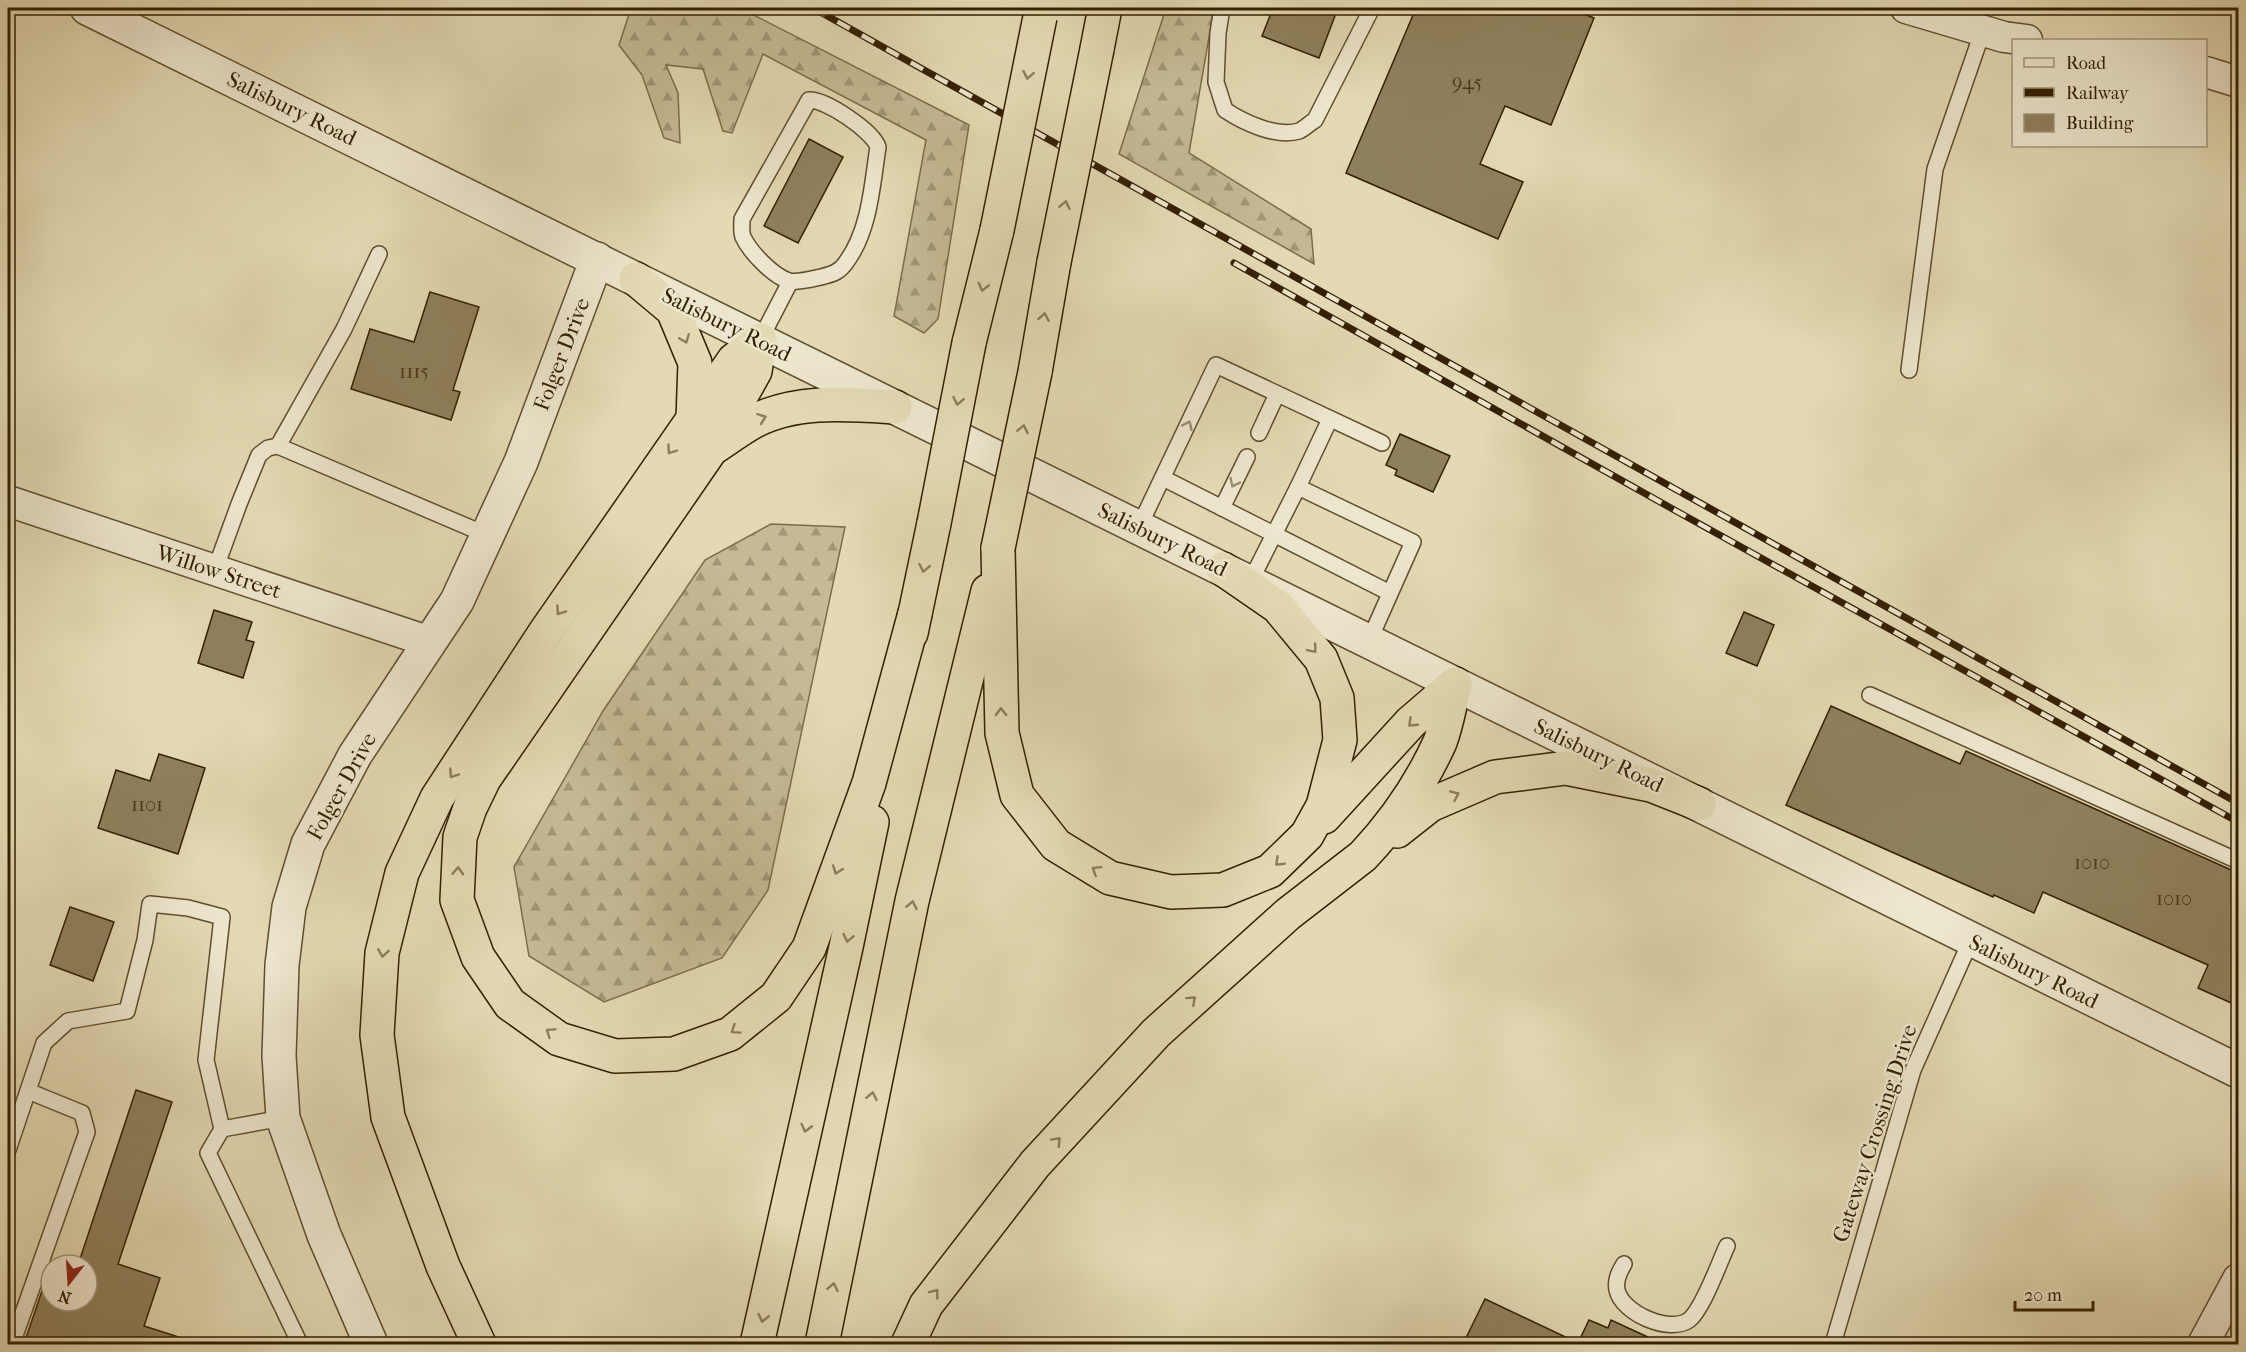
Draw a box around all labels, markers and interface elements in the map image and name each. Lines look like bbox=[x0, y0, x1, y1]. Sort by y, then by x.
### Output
legend bbox=[2012, 39, 2207, 147]
text: Road bbox=[2066, 53, 2106, 74]
street label: Salisbury Road bbox=[223, 66, 361, 152]
one-way arrow bbox=[1023, 69, 1036, 79]
house number: 945 bbox=[1452, 71, 1482, 94]
text: Railway bbox=[2066, 83, 2130, 104]
text: Building bbox=[2066, 113, 2134, 134]
one-way arrow bbox=[1058, 200, 1071, 210]
one-way arrow bbox=[978, 281, 990, 291]
street label: Salisbury Road bbox=[658, 282, 796, 368]
street label: Folger Drive bbox=[528, 294, 595, 415]
one-way arrow bbox=[1037, 313, 1050, 323]
one-way arrow bbox=[678, 333, 690, 344]
house number: 1115 bbox=[399, 360, 429, 383]
one-way arrow bbox=[952, 395, 965, 405]
one-way arrow bbox=[756, 413, 767, 425]
one-way arrow bbox=[1180, 421, 1192, 432]
one-way arrow bbox=[1016, 424, 1029, 434]
one-way arrow bbox=[667, 444, 678, 455]
one-way arrow bbox=[1230, 476, 1242, 487]
street label: Salisbury Road bbox=[1094, 497, 1232, 583]
street label: Willow Street bbox=[152, 539, 285, 604]
one-way arrow bbox=[919, 563, 932, 573]
one-way arrow bbox=[556, 604, 567, 615]
one-way arrow bbox=[1306, 642, 1317, 653]
one-way arrow bbox=[995, 707, 1008, 716]
street label: Salisbury Road bbox=[1530, 713, 1668, 799]
one-way arrow bbox=[1408, 715, 1419, 726]
street label: Folger Drive bbox=[302, 728, 382, 845]
one-way arrow bbox=[449, 767, 460, 778]
one-way arrow bbox=[1448, 790, 1459, 802]
house number: 1101 bbox=[131, 793, 163, 816]
house number: 1010 bbox=[2074, 851, 2110, 874]
one-way arrow bbox=[1276, 855, 1286, 866]
one-way arrow bbox=[832, 864, 844, 875]
one-way arrow bbox=[1092, 865, 1102, 877]
one-way arrow bbox=[452, 867, 465, 876]
house number: 1010 bbox=[2156, 887, 2192, 910]
one-way arrow bbox=[904, 900, 917, 910]
street label: Salisbury Road bbox=[1965, 929, 2103, 1015]
one-way arrow bbox=[842, 932, 855, 942]
one-way arrow bbox=[377, 949, 389, 958]
one-way arrow bbox=[1185, 996, 1196, 1007]
street label: Gateway Crossing Drive bbox=[1827, 1021, 1923, 1246]
one-way arrow bbox=[730, 1022, 741, 1033]
one-way arrow bbox=[545, 1028, 556, 1039]
one-way arrow bbox=[865, 1091, 878, 1101]
one-way arrow bbox=[800, 1123, 813, 1133]
one-way arrow bbox=[1050, 1137, 1061, 1147]
north arrow bbox=[39, 1253, 99, 1313]
scale bar bbox=[2015, 1274, 2093, 1312]
one-way arrow bbox=[826, 1282, 839, 1292]
text: 20 m bbox=[2024, 1285, 2062, 1306]
text: N bbox=[55, 1286, 73, 1308]
one-way arrow bbox=[928, 1289, 939, 1300]
one-way arrow bbox=[758, 1313, 771, 1323]

